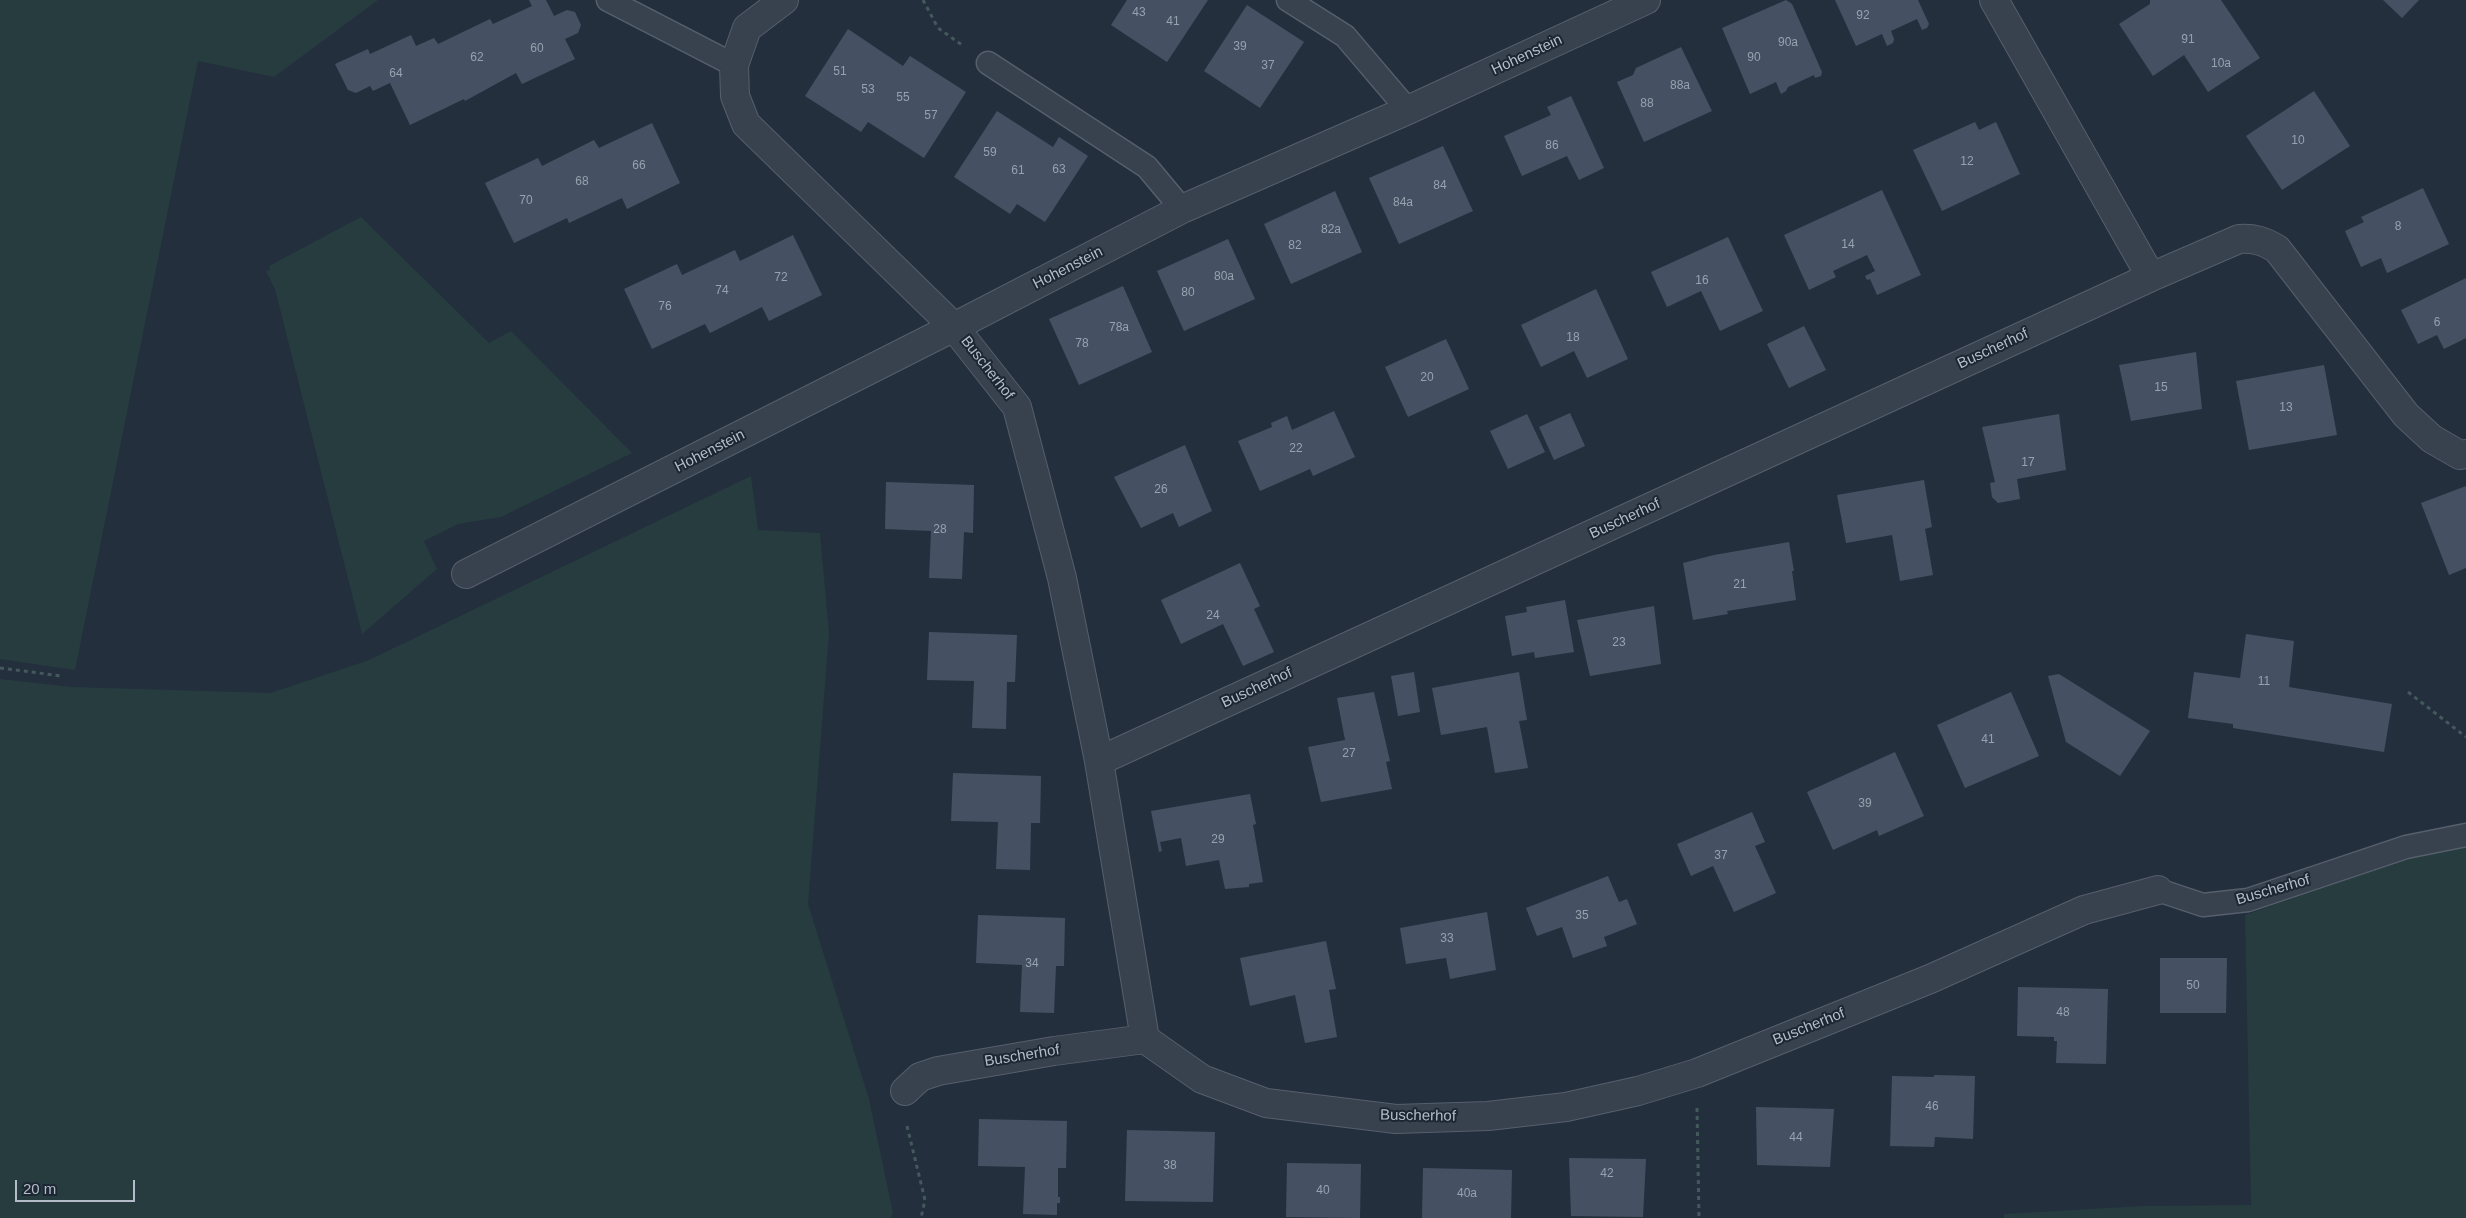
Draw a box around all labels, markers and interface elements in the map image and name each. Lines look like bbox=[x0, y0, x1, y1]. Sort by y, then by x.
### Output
house number: 43 bbox=[1132, 6, 1146, 20]
house number: 92 bbox=[1856, 9, 1870, 23]
house number: 41 bbox=[1166, 15, 1180, 29]
street label: Hohenstein bbox=[1489, 31, 1565, 79]
house number: 91 bbox=[2181, 33, 2195, 47]
house number: 90a bbox=[1778, 36, 1798, 50]
house number: 39 bbox=[1233, 40, 1247, 54]
house number: 60 bbox=[530, 42, 544, 56]
house number: 62 bbox=[470, 51, 484, 65]
house number: 90 bbox=[1747, 51, 1761, 65]
house number: 10a bbox=[2211, 57, 2231, 71]
house number: 37 bbox=[1261, 59, 1275, 73]
house number: 51 bbox=[833, 65, 847, 79]
house number: 64 bbox=[389, 67, 403, 81]
house number: 88a bbox=[1670, 79, 1690, 93]
house number: 53 bbox=[861, 83, 875, 97]
house number: 55 bbox=[896, 91, 910, 105]
house number: 88 bbox=[1640, 97, 1654, 111]
house number: 57 bbox=[924, 109, 938, 123]
house number: 10 bbox=[2291, 134, 2305, 148]
house number: 86 bbox=[1545, 139, 1559, 153]
house number: 59 bbox=[983, 146, 997, 160]
house number: 12 bbox=[1960, 155, 1974, 169]
house number: 66 bbox=[632, 159, 646, 173]
house number: 63 bbox=[1052, 163, 1066, 177]
house number: 61 bbox=[1011, 164, 1025, 178]
house number: 68 bbox=[575, 175, 589, 189]
house number: 84 bbox=[1433, 179, 1447, 193]
house number: 70 bbox=[519, 194, 533, 208]
house number: 84a bbox=[1393, 196, 1413, 210]
house number: 8 bbox=[2395, 220, 2401, 234]
house number: 82a bbox=[1321, 223, 1341, 237]
house number: 14 bbox=[1841, 238, 1855, 252]
house number: 82 bbox=[1288, 239, 1302, 253]
street label: Hohenstein bbox=[1030, 243, 1106, 293]
house number: 80a bbox=[1214, 270, 1234, 284]
house number: 72 bbox=[774, 271, 788, 285]
house number: 16 bbox=[1695, 274, 1709, 288]
house number: 74 bbox=[715, 284, 729, 298]
house number: 80 bbox=[1181, 286, 1195, 300]
house number: 76 bbox=[658, 300, 672, 314]
house number: 6 bbox=[2434, 316, 2440, 330]
house number: 78a bbox=[1109, 321, 1129, 335]
street label: Buscherhof bbox=[1955, 325, 2031, 373]
house number: 18 bbox=[1566, 331, 1580, 345]
street label: Buscherhof bbox=[957, 333, 1017, 403]
house number: 78 bbox=[1075, 337, 1089, 351]
house number: 20 bbox=[1420, 371, 1434, 385]
house number: 15 bbox=[2154, 381, 2168, 395]
house number: 13 bbox=[2279, 401, 2293, 415]
street label: Hohenstein bbox=[672, 426, 748, 476]
house number: 22 bbox=[1289, 442, 1303, 456]
house number: 17 bbox=[2021, 456, 2035, 470]
house number: 26 bbox=[1154, 483, 1168, 497]
street label: Buscherhof bbox=[1587, 495, 1663, 543]
house number: 28 bbox=[933, 523, 947, 537]
house number: 21 bbox=[1733, 578, 1747, 592]
house number: 24 bbox=[1206, 609, 1220, 623]
house number: 23 bbox=[1612, 636, 1626, 650]
street label: Buscherhof bbox=[1219, 664, 1295, 712]
house number: 11 bbox=[2258, 675, 2270, 689]
house number: 41 bbox=[1981, 733, 1995, 747]
house number: 27 bbox=[1342, 747, 1356, 761]
house number: 39 bbox=[1858, 797, 1872, 811]
house number: 29 bbox=[1211, 833, 1225, 847]
house number: 37 bbox=[1714, 849, 1728, 863]
street label: Buscherhof bbox=[2234, 871, 2312, 909]
house number: 35 bbox=[1575, 909, 1589, 923]
house number: 33 bbox=[1440, 932, 1454, 946]
house number: 34 bbox=[1025, 957, 1039, 971]
house number: 50 bbox=[2186, 979, 2200, 993]
street label: Buscherhof bbox=[1770, 1004, 1848, 1050]
house number: 48 bbox=[2056, 1006, 2070, 1020]
street label: Buscherhof bbox=[983, 1041, 1061, 1071]
house number: 46 bbox=[1925, 1100, 1939, 1114]
street label: Buscherhof bbox=[1380, 1106, 1456, 1126]
house number: 44 bbox=[1789, 1131, 1803, 1145]
house number: 38 bbox=[1163, 1159, 1177, 1173]
house number: 42 bbox=[1600, 1167, 1614, 1181]
scale bar bbox=[18, 1170, 138, 1202]
text: 20 m bbox=[23, 1180, 56, 1197]
house number: 40 bbox=[1316, 1184, 1330, 1198]
house number: 40a bbox=[1457, 1187, 1477, 1201]

